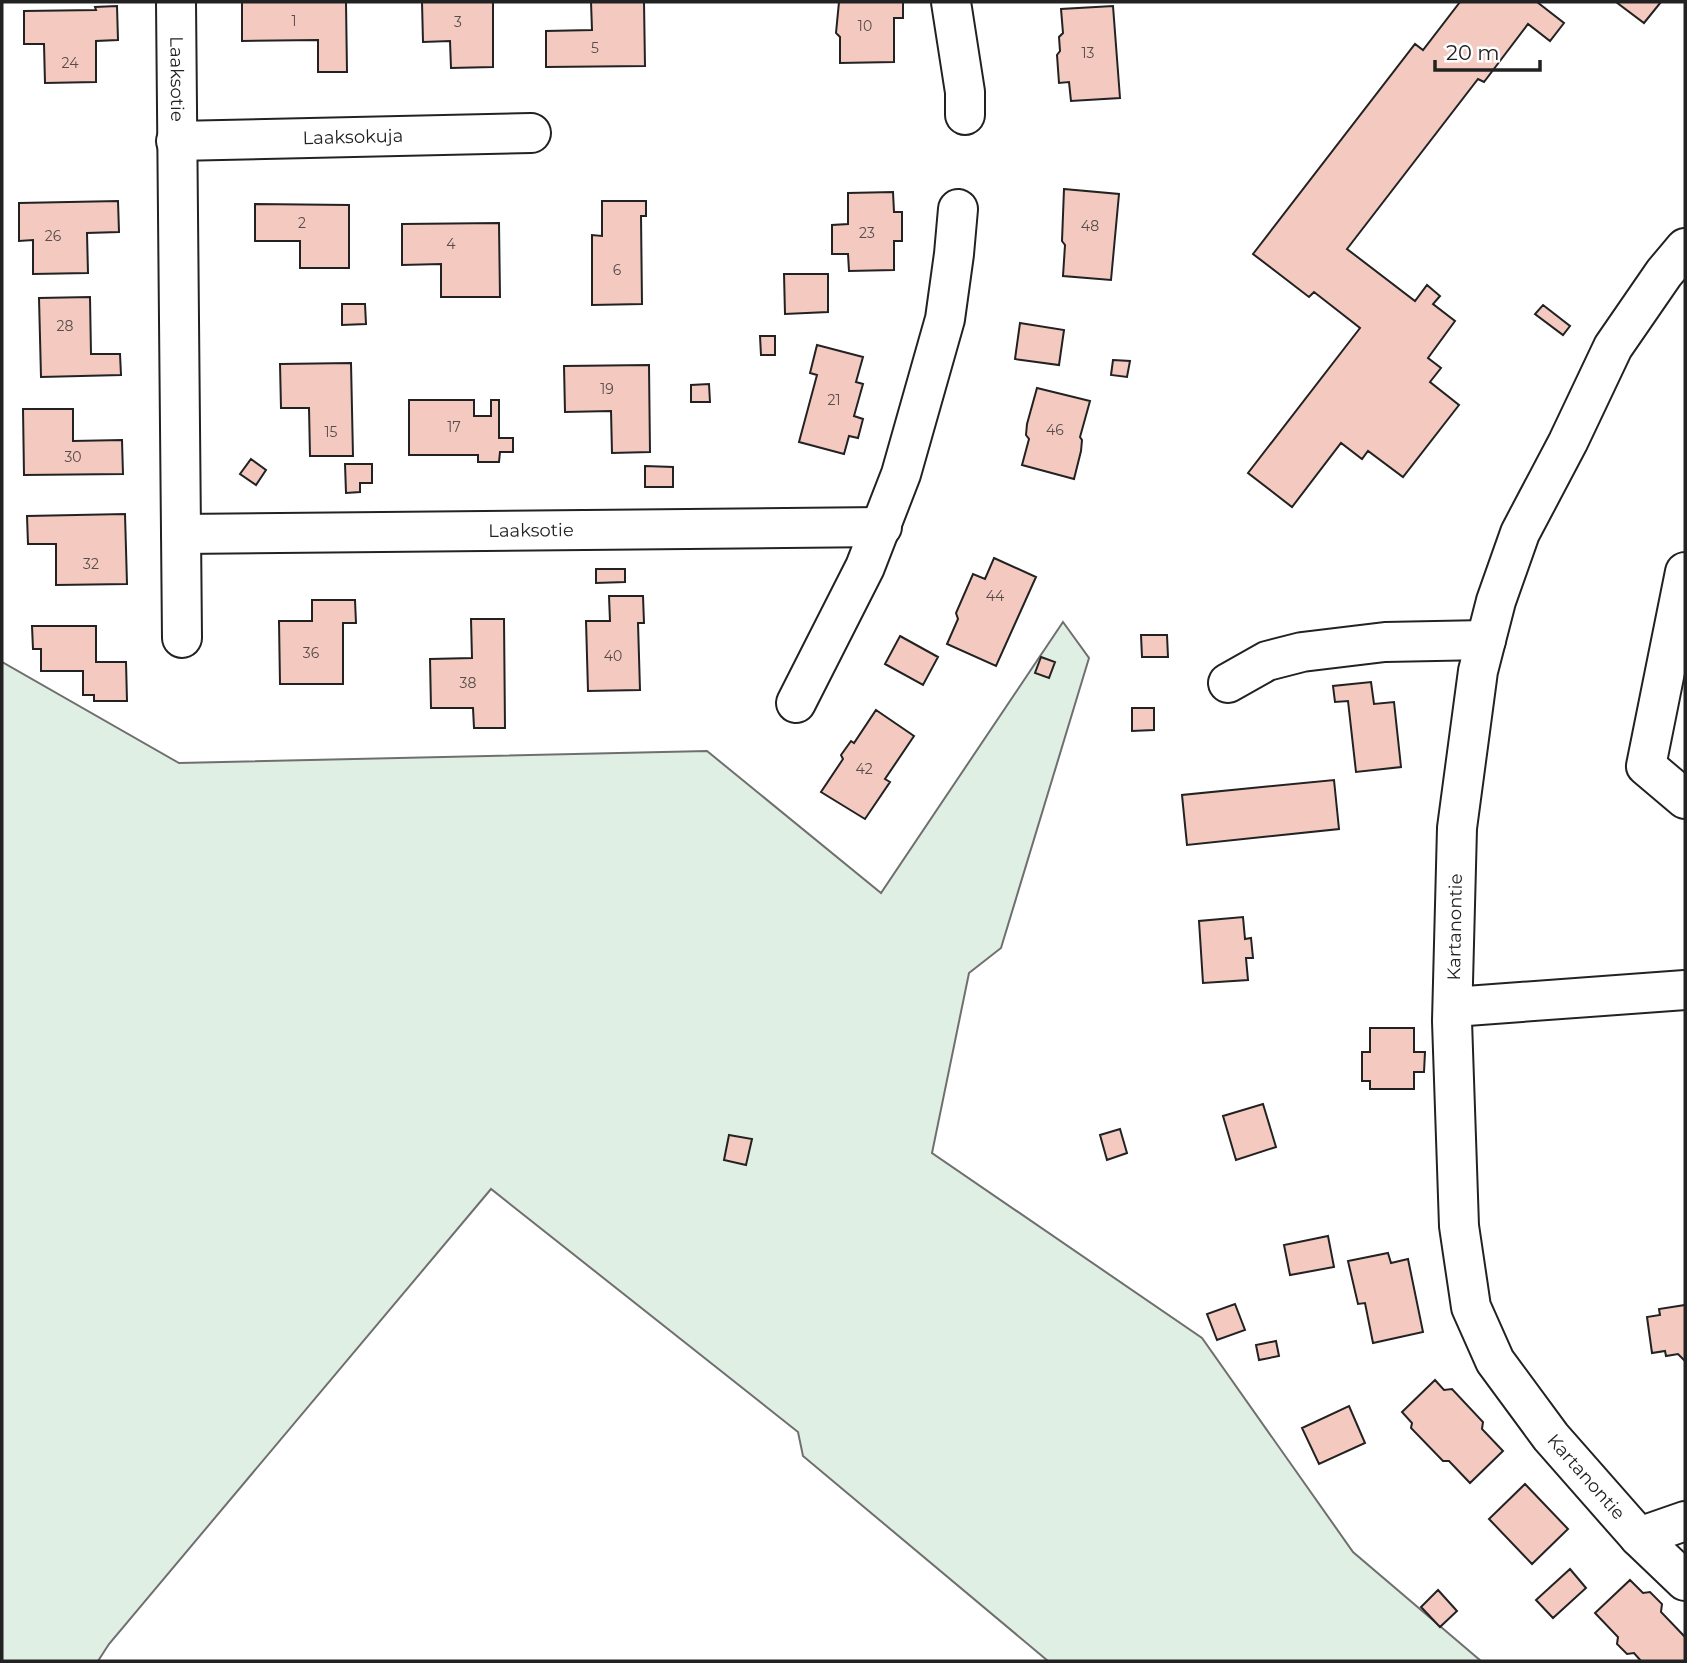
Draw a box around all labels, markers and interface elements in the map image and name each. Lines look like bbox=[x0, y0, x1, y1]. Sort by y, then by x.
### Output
house number: 1 bbox=[291, 12, 297, 30]
house number: 3 bbox=[454, 13, 462, 31]
house number: 10 bbox=[858, 17, 872, 35]
scale bar bbox=[1435, 28, 1540, 72]
street label: Laaksotie bbox=[165, 36, 188, 122]
house number: 5 bbox=[591, 39, 599, 57]
text: 20 m bbox=[1446, 40, 1500, 65]
house number: 13 bbox=[1082, 44, 1095, 62]
house number: 24 bbox=[62, 54, 79, 72]
street label: Laaksokuja bbox=[302, 125, 404, 149]
house number: 2 bbox=[298, 214, 306, 232]
house number: 48 bbox=[1081, 217, 1099, 235]
house number: 23 bbox=[859, 224, 875, 242]
house number: 26 bbox=[45, 227, 62, 245]
house number: 4 bbox=[446, 235, 456, 253]
house number: 6 bbox=[613, 261, 622, 279]
house number: 28 bbox=[57, 317, 74, 335]
house number: 19 bbox=[600, 380, 614, 398]
house number: 21 bbox=[827, 391, 841, 409]
house number: 17 bbox=[447, 418, 461, 436]
house number: 46 bbox=[1046, 421, 1064, 439]
house number: 15 bbox=[325, 423, 338, 441]
house number: 30 bbox=[64, 448, 82, 466]
street label: Laaksotie bbox=[488, 519, 574, 542]
house number: 32 bbox=[83, 555, 99, 573]
house number: 44 bbox=[986, 587, 1005, 605]
house number: 36 bbox=[303, 644, 320, 662]
house number: 40 bbox=[604, 647, 622, 665]
house number: 38 bbox=[460, 674, 476, 692]
house number: 42 bbox=[855, 760, 873, 778]
street label: Kartanontie bbox=[1443, 873, 1467, 981]
street label: Kartanontie bbox=[1543, 1429, 1630, 1524]

